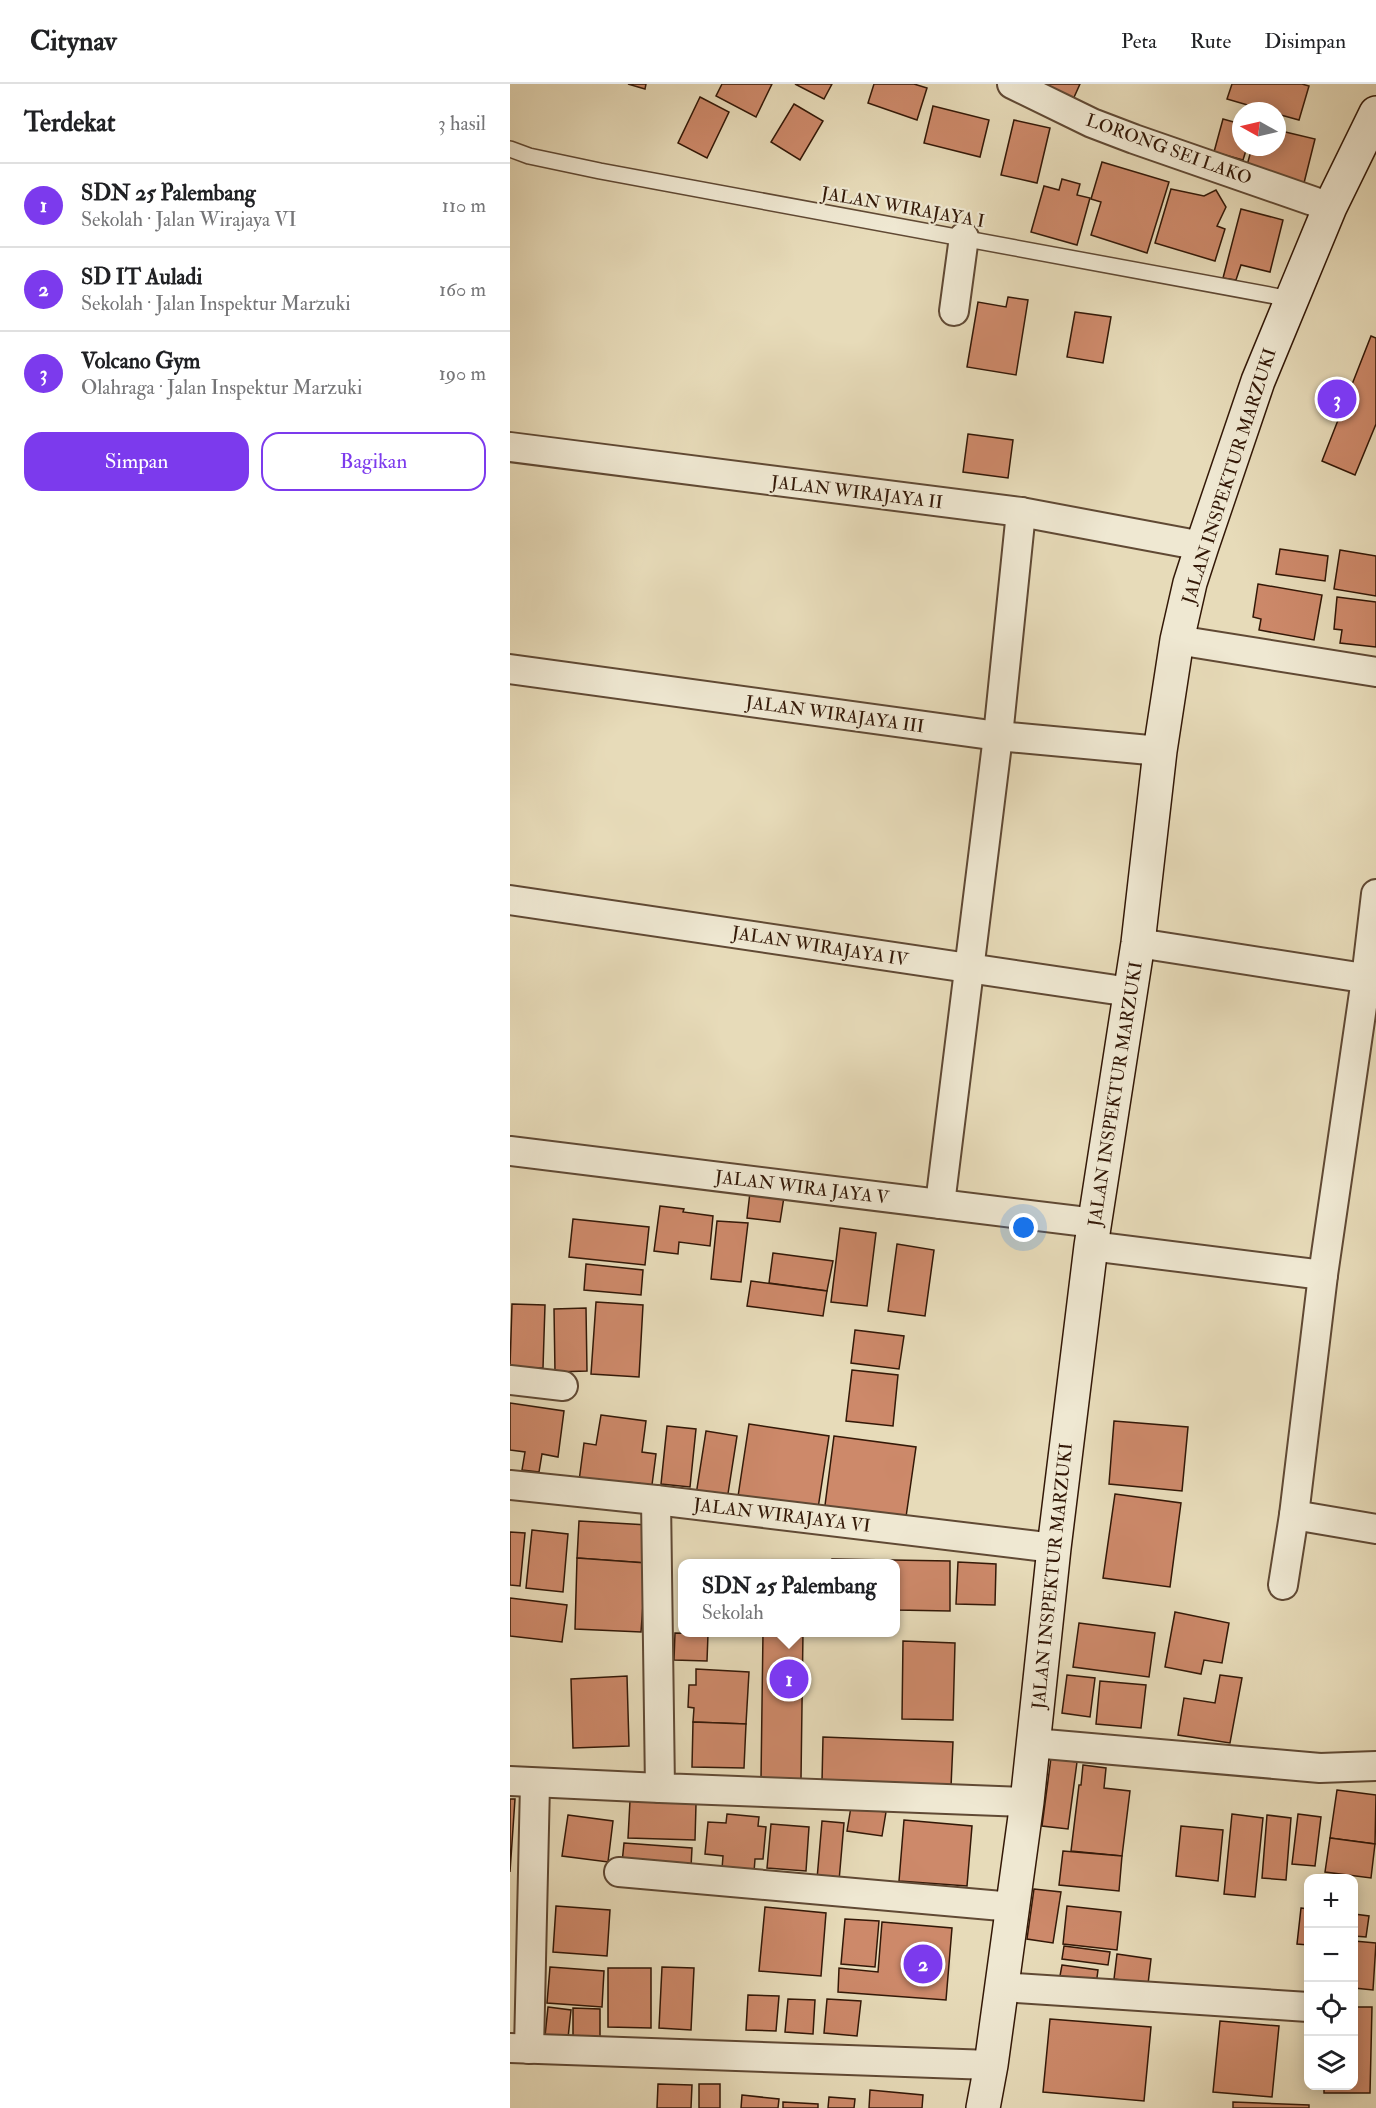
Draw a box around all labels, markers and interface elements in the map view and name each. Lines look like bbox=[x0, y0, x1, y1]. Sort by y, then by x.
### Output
text: Citynav bbox=[30, 24, 117, 59]
text: Peta bbox=[1121, 28, 1157, 55]
text: Rute bbox=[1190, 28, 1231, 55]
text: Disimpan bbox=[1264, 28, 1346, 55]
north arrow bbox=[1232, 102, 1286, 156]
text: Terdekat bbox=[24, 107, 115, 139]
street label: LORONG SEI LAKO bbox=[1083, 109, 1255, 190]
text: 3 hasil bbox=[438, 111, 486, 136]
text: SDN 25 Palembang bbox=[81, 179, 256, 207]
street label: JALAN WIRAJAYA I bbox=[818, 182, 986, 233]
text: 1 bbox=[40, 193, 47, 218]
text: 110 m bbox=[442, 193, 486, 218]
text: Sekolah · Jalan Wirajaya VI bbox=[81, 207, 297, 232]
text: SD IT Auladi bbox=[81, 263, 202, 291]
text: 2 bbox=[38, 277, 49, 302]
text: 160 m bbox=[439, 277, 486, 302]
text: Sekolah · Jalan Inspektur Marzuki bbox=[81, 291, 351, 316]
street label: JALAN INSPEKTUR MARZUKI bbox=[1177, 345, 1282, 608]
text: Volcano Gym bbox=[81, 347, 200, 375]
text: 3 bbox=[40, 361, 47, 386]
text: 190 m bbox=[439, 361, 486, 386]
text: Olahraga · Jalan Inspektur Marzuki bbox=[81, 375, 362, 400]
pin: 3 bbox=[1318, 376, 1356, 422]
button: Simpan bbox=[24, 432, 249, 491]
button: Bagikan bbox=[261, 432, 486, 491]
street label: JALAN WIRAJAYA II bbox=[769, 470, 944, 514]
street label: JALAN WIRAJAYA III bbox=[743, 690, 926, 738]
street label: JALAN WIRAJAYA IV bbox=[729, 921, 911, 972]
street label: JALAN INSPEKTUR MARZUKI bbox=[1083, 960, 1148, 1229]
street label: JALAN WIRA JAYA V bbox=[713, 1165, 891, 1210]
your location bbox=[1009, 1213, 1038, 1242]
street label: JALAN INSPEKTUR MARZUKI bbox=[1027, 1442, 1078, 1711]
street label: JALAN WIRAJAYA VI bbox=[691, 1493, 872, 1538]
popup bbox=[678, 1559, 900, 1637]
text: SDN 25 Palembang bbox=[702, 1572, 876, 1600]
text: Sekolah bbox=[702, 1600, 764, 1625]
pin: 1 bbox=[770, 1656, 808, 1702]
map controls bbox=[1304, 1874, 1358, 2090]
button: + bbox=[1304, 1874, 1358, 1928]
button: − bbox=[1304, 1928, 1358, 1982]
pin: 2 bbox=[904, 1942, 942, 1986]
button: locate bbox=[1304, 1982, 1358, 2036]
button: layers bbox=[1304, 2036, 1358, 2090]

